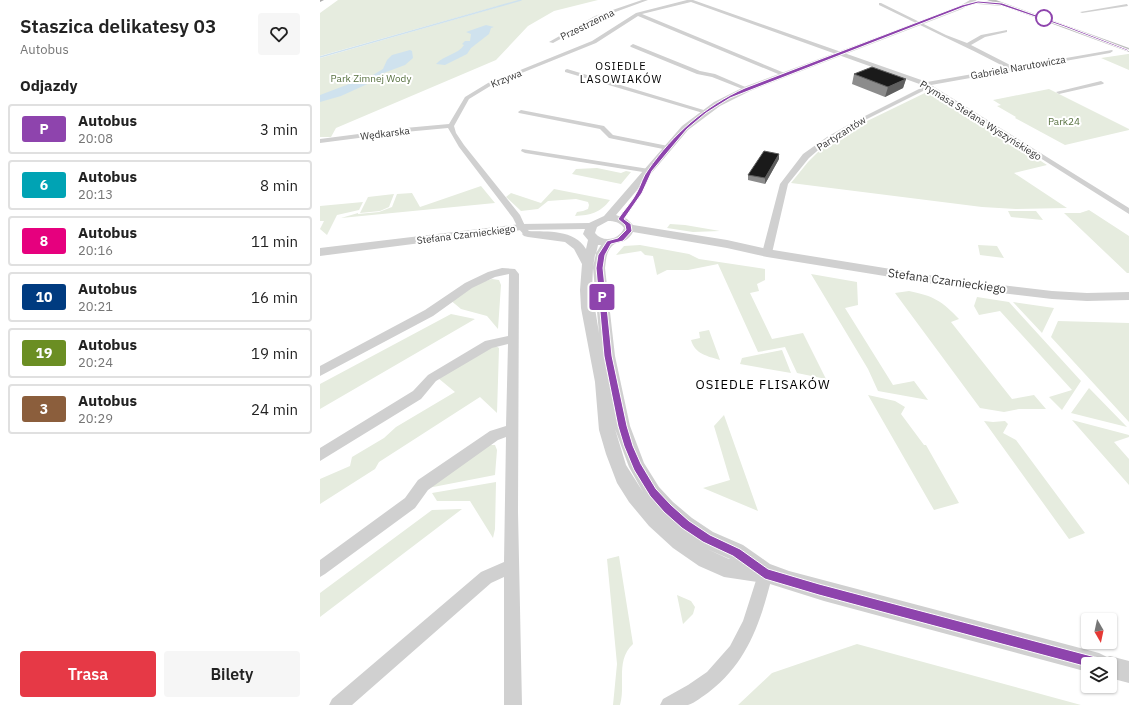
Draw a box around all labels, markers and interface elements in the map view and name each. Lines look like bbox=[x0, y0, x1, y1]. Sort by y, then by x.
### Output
street label: Przestrzenna bbox=[558, 6, 617, 43]
unlabelled marker bbox=[1035, 9, 1053, 27]
button: heart bbox=[258, 13, 300, 55]
text: Staszica delikatesy 03 bbox=[20, 14, 216, 38]
text: Autobus bbox=[20, 41, 69, 58]
street label: Gabriela Narutowicza bbox=[970, 53, 1067, 82]
district label: OSIEDLE LASOWIAKÓW bbox=[580, 59, 662, 86]
street label: Krzywa bbox=[489, 66, 524, 91]
park label: Park Zimnej Wody bbox=[331, 72, 411, 85]
text: Odjazdy bbox=[20, 76, 77, 95]
street label: Prymasa Stefana Wyszyńskiego bbox=[918, 78, 1044, 164]
text: Autobus bbox=[78, 111, 137, 130]
street label: Partyzantów bbox=[814, 113, 869, 154]
park label: Park24 bbox=[1048, 115, 1080, 128]
text: P bbox=[39, 120, 49, 138]
text: 3 min bbox=[260, 120, 298, 139]
street label: Wędkarska bbox=[360, 124, 411, 143]
text: 20:08 bbox=[78, 130, 113, 147]
text: Autobus bbox=[78, 167, 137, 186]
text: 6 bbox=[40, 176, 48, 194]
text: 8 min bbox=[260, 176, 298, 195]
text: 20:13 bbox=[78, 186, 113, 203]
street label: Stefana Czarnieckiego bbox=[416, 222, 517, 247]
text: Autobus bbox=[78, 223, 137, 242]
text: 8 bbox=[40, 232, 48, 250]
text: 11 min bbox=[251, 232, 298, 251]
text: 20:16 bbox=[78, 242, 113, 259]
street label: Stefana Czarnieckiego bbox=[887, 265, 1007, 296]
text: Autobus bbox=[78, 279, 137, 298]
line badge: P bbox=[589, 284, 615, 310]
text: 10 bbox=[36, 288, 52, 306]
text: 16 min bbox=[251, 288, 298, 307]
text: P bbox=[597, 288, 607, 306]
text: 20:21 bbox=[78, 298, 113, 315]
text: Autobus bbox=[78, 335, 137, 354]
text: 19 bbox=[36, 344, 52, 362]
text: 19 min bbox=[251, 344, 298, 363]
text: 20:24 bbox=[78, 354, 113, 371]
district label: OSIEDLE FLISAKÓW bbox=[696, 376, 831, 393]
text: Autobus bbox=[78, 391, 137, 410]
text: 3 bbox=[40, 400, 48, 418]
text: 24 min bbox=[251, 400, 298, 419]
text: 20:29 bbox=[78, 410, 113, 427]
north arrow bbox=[1081, 613, 1117, 649]
map controls bbox=[1081, 613, 1117, 693]
button: Trasa bbox=[20, 651, 156, 697]
button: Bilety bbox=[164, 651, 300, 697]
button: layers bbox=[1081, 657, 1117, 693]

